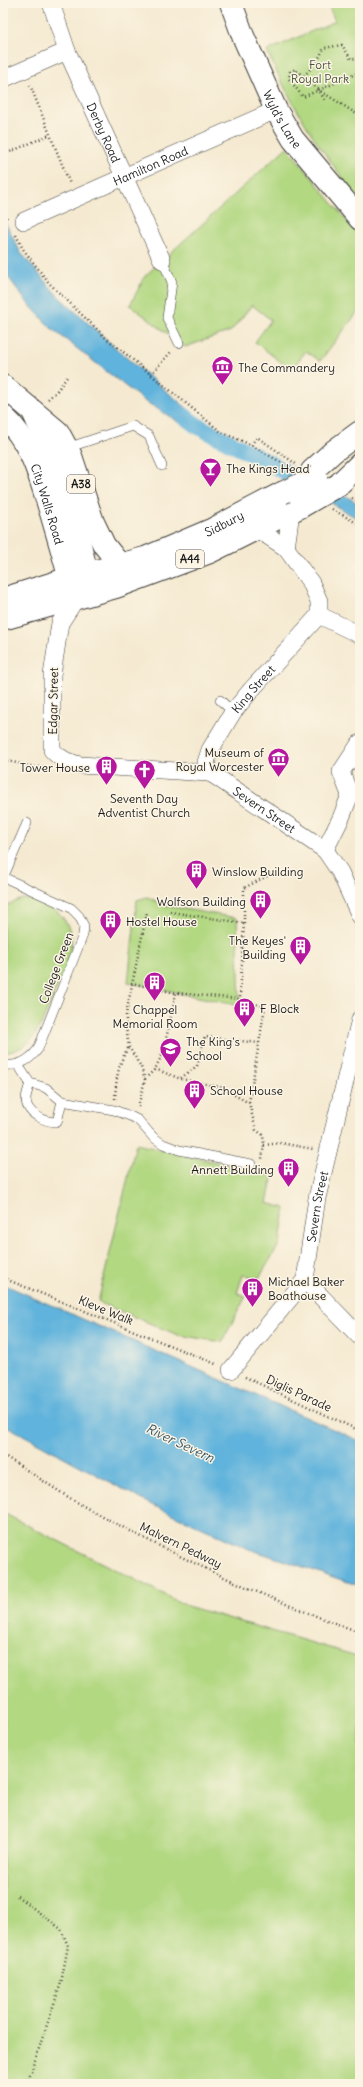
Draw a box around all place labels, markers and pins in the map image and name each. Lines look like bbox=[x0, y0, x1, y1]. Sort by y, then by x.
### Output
museum icon: The Commandery bbox=[210, 354, 236, 387]
place label: The Commandery bbox=[238, 360, 335, 375]
bar icon: The Kings Head bbox=[198, 455, 224, 488]
place label: The Kings Head bbox=[226, 461, 309, 476]
place label: Museum of Royal Worcester bbox=[175, 745, 265, 774]
museum icon: Museum of Royal Worcester bbox=[266, 746, 292, 779]
building icon: Tower House bbox=[93, 754, 119, 787]
church icon: Seventh Day Adventist Church bbox=[131, 758, 157, 791]
place label: Tower House bbox=[20, 760, 90, 775]
place label: Seventh Day Adventist Church bbox=[98, 791, 190, 820]
building icon: Winslow Building bbox=[183, 858, 209, 891]
place label: Winslow Building bbox=[212, 864, 303, 879]
building icon: Wolfson Building bbox=[248, 888, 274, 921]
place label: Wolfson Building bbox=[157, 894, 246, 909]
building icon: Hostel House bbox=[98, 908, 124, 941]
place label: Hostel House bbox=[126, 914, 197, 929]
place label: The Keyes' Building bbox=[229, 933, 286, 962]
building icon: The Keyes' Building bbox=[288, 934, 314, 967]
building icon: Chappel Memorial Room bbox=[142, 969, 168, 1002]
building icon: F Block bbox=[231, 995, 257, 1028]
place label: F Block bbox=[260, 1001, 299, 1016]
place label: Chappel Memorial Room bbox=[113, 1002, 198, 1031]
place label: The King's School bbox=[186, 1034, 240, 1063]
school or university icon: The King's School bbox=[158, 1035, 184, 1068]
building icon: School House bbox=[181, 1077, 207, 1110]
place label: School House bbox=[210, 1083, 283, 1098]
building icon: Annett Building bbox=[276, 1156, 302, 1189]
place label: Annett Building bbox=[191, 1162, 274, 1177]
place label: Michael Baker Boathouse bbox=[268, 1274, 344, 1303]
building icon: Michael Baker Boathouse bbox=[240, 1275, 266, 1308]

